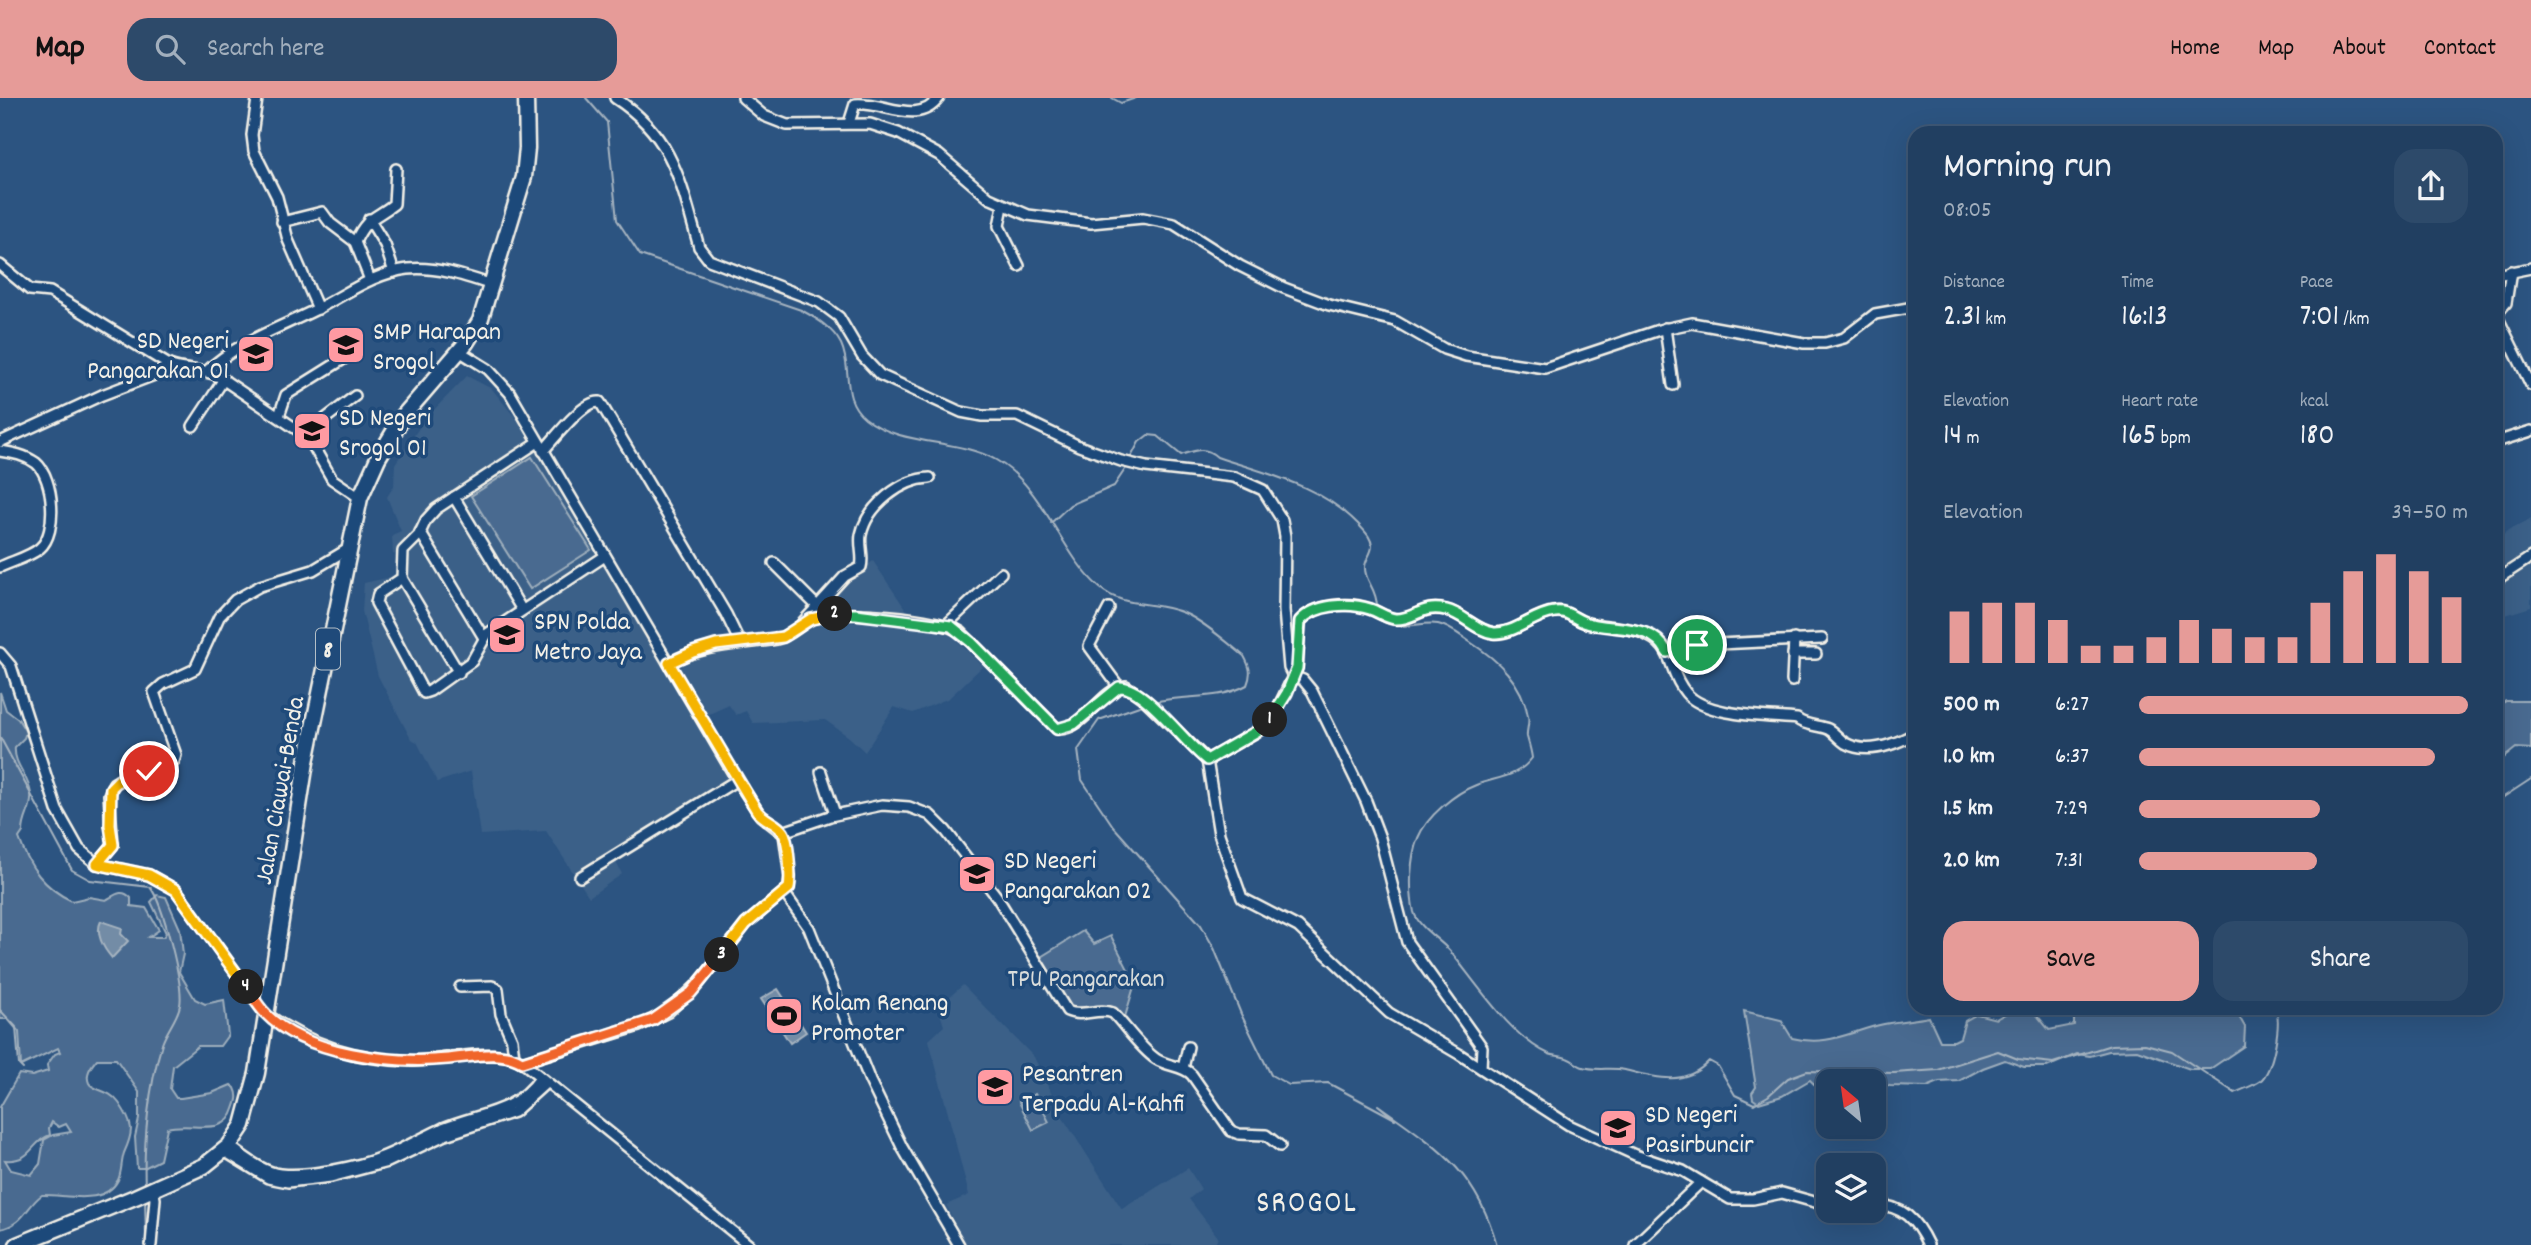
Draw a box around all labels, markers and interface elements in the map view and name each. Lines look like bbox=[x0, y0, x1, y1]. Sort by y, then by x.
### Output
search box bbox=[127, 18, 617, 81]
text: Map bbox=[35, 26, 85, 73]
icon: search bbox=[151, 30, 189, 68]
text: Search here bbox=[207, 31, 325, 68]
text: Home bbox=[2170, 32, 2220, 66]
text: Map bbox=[2258, 32, 2294, 66]
text: About bbox=[2332, 32, 2386, 66]
text: Contact bbox=[2424, 32, 2496, 66]
text: Morning run bbox=[1943, 141, 2112, 196]
button: share bbox=[2394, 149, 2468, 223]
text: 08:05 bbox=[1943, 195, 1992, 228]
text: Distance bbox=[1943, 270, 2005, 297]
text: Time bbox=[2121, 270, 2154, 297]
text: Pace bbox=[2300, 270, 2333, 297]
text: 2.31 bbox=[1943, 297, 1981, 340]
text: 16:13 bbox=[2121, 297, 2167, 340]
text: 7:01 bbox=[2300, 297, 2339, 340]
text: km bbox=[1981, 307, 2006, 334]
text: /km bbox=[2339, 307, 2370, 334]
place label: SMP Harapan Srogol bbox=[373, 315, 501, 382]
place label: SD Negeri Pangarakan 01 bbox=[87, 324, 229, 391]
school or university icon: SMP Harapan Srogol bbox=[325, 324, 367, 366]
school or university icon: SD Negeri Pangarakan 01 bbox=[235, 333, 277, 375]
text: Elevation bbox=[1943, 389, 2009, 416]
text: Heart rate bbox=[2121, 389, 2198, 416]
text: kcal bbox=[2300, 389, 2329, 416]
place label: SD Negeri Srogol 01 bbox=[339, 401, 432, 468]
school or university icon: SD Negeri Srogol 01 bbox=[291, 410, 333, 452]
text: 14 bbox=[1943, 416, 1962, 459]
text: 165 bbox=[2121, 416, 2157, 459]
text: 180 bbox=[2300, 416, 2335, 459]
text: m bbox=[1962, 426, 1979, 453]
text: bpm bbox=[2157, 426, 2191, 453]
text: Elevation bbox=[1943, 497, 2023, 530]
text: 39–50 m bbox=[2392, 497, 2468, 530]
pin: 2 bbox=[818, 596, 852, 632]
text: 2 bbox=[830, 600, 839, 627]
place label: SPN Polda Metro Jaya bbox=[534, 605, 643, 672]
school or university icon: SPN Polda Metro Jaya bbox=[486, 614, 528, 656]
pin bbox=[1667, 615, 1727, 675]
icon: arrive bbox=[1678, 626, 1716, 664]
road number: 8 bbox=[316, 628, 340, 670]
text: 500 m bbox=[1943, 689, 2000, 722]
text: 6:27 bbox=[2055, 689, 2089, 722]
street label: Jalan Ciawai-Benda bbox=[247, 693, 316, 888]
pin: 1 bbox=[1252, 702, 1288, 738]
text: 1 bbox=[1267, 706, 1272, 733]
pin bbox=[119, 741, 179, 801]
text: 1.0 km bbox=[1943, 741, 1995, 774]
text: 6:37 bbox=[2055, 741, 2089, 774]
icon: check bbox=[130, 752, 168, 790]
text: 1.5 km bbox=[1943, 793, 1993, 826]
text: 7:29 bbox=[2055, 793, 2088, 826]
place label: SD Negeri Pangarakan 02 bbox=[1004, 844, 1152, 911]
text: 2.0 km bbox=[1943, 845, 2000, 878]
text: 7:31 bbox=[2055, 845, 2083, 878]
school or university icon: SD Negeri Pangarakan 02 bbox=[956, 853, 998, 895]
button: Save bbox=[1943, 921, 2199, 1001]
button: Share bbox=[2213, 921, 2468, 1001]
pin: 3 bbox=[704, 938, 740, 972]
text: 3 bbox=[717, 941, 726, 968]
park label: TPU Pangarakan bbox=[1008, 962, 1165, 999]
pin: 4 bbox=[229, 970, 264, 1004]
text: 4 bbox=[242, 973, 249, 1000]
place label: Kolam Renang Promoter bbox=[811, 986, 949, 1053]
sports icon: Kolam Renang Promoter bbox=[763, 995, 805, 1037]
place label: Pesantren Terpadu Al-Kahfi bbox=[1022, 1057, 1184, 1124]
school or university icon: Pesantren Terpadu Al-Kahfi bbox=[974, 1066, 1016, 1108]
north arrow bbox=[1816, 1069, 1886, 1139]
map controls bbox=[1816, 1069, 1886, 1223]
place label: SD Negeri Pasirbuncir bbox=[1645, 1098, 1754, 1165]
school or university icon: SD Negeri Pasirbuncir bbox=[1597, 1107, 1639, 1149]
button: layers bbox=[1816, 1153, 1886, 1223]
district label: SROGOL bbox=[1256, 1184, 1358, 1227]

